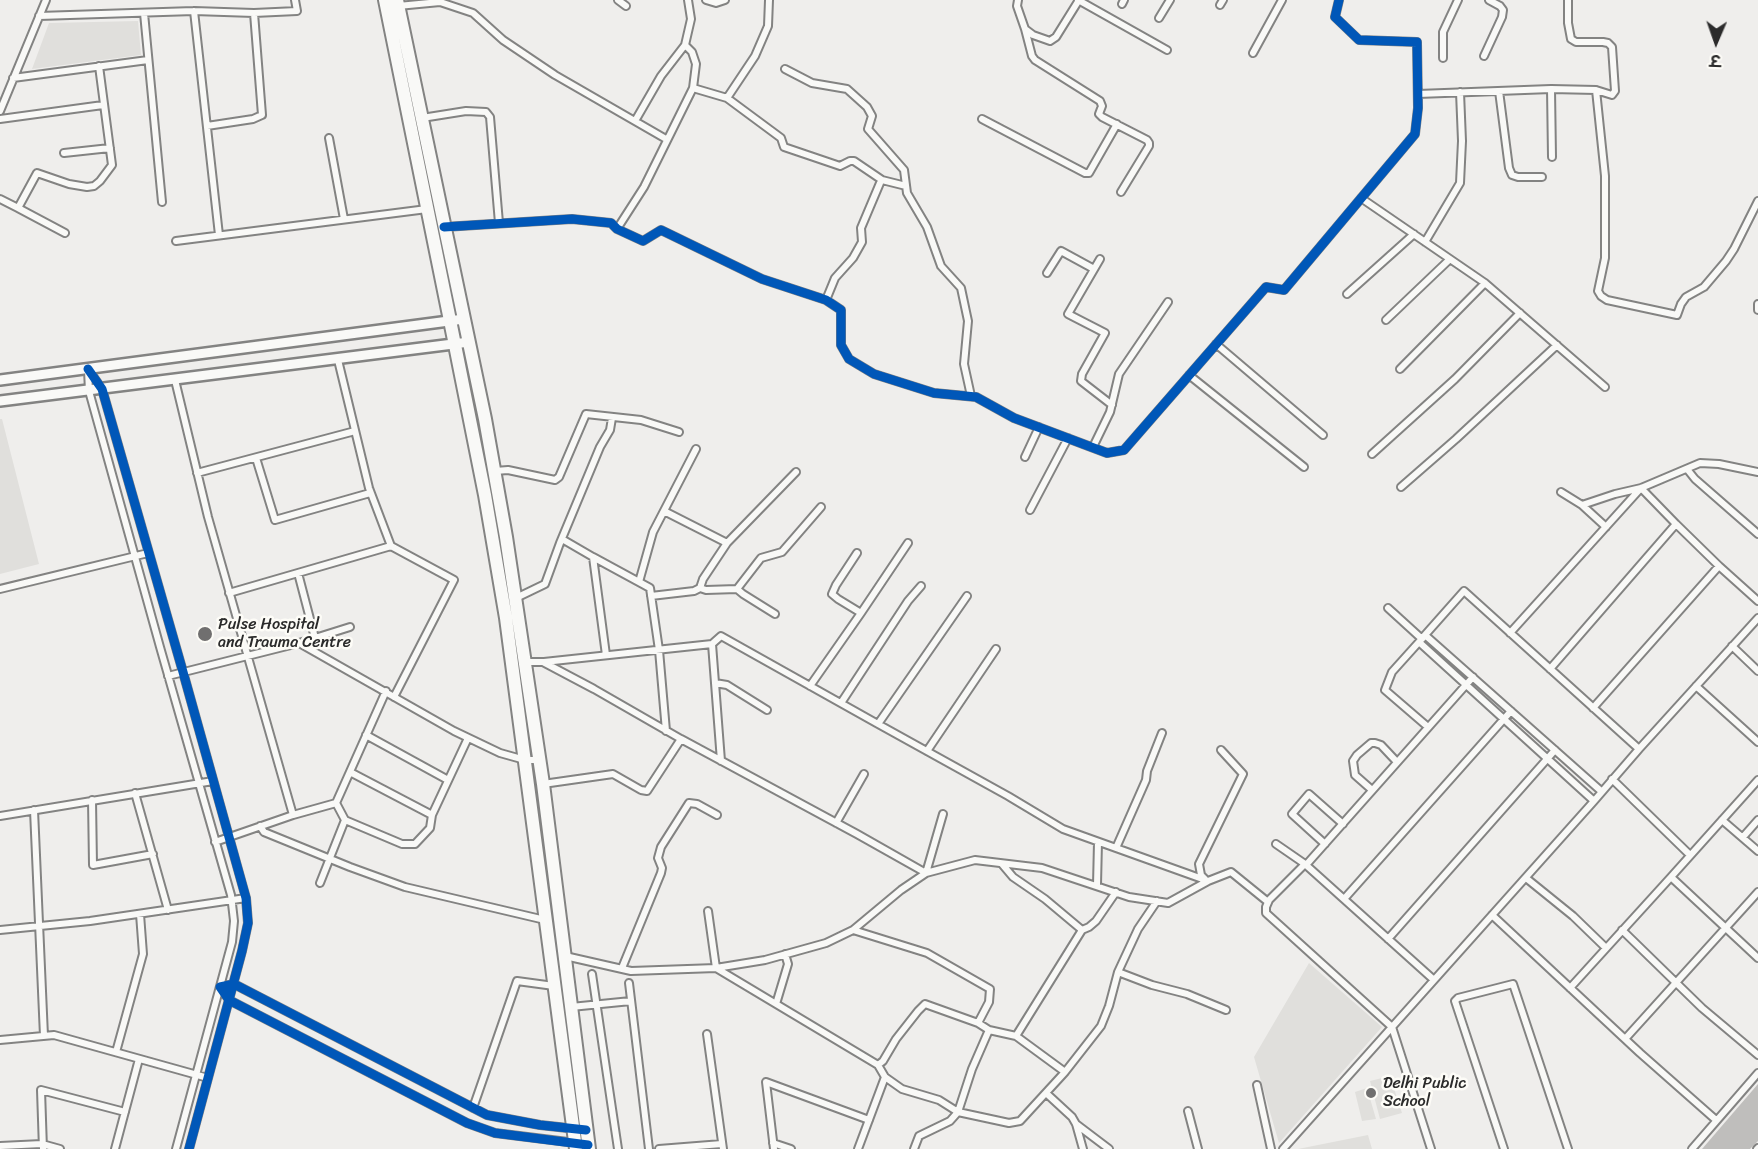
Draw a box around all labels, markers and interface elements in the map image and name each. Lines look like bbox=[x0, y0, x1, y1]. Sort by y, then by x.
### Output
north arrow bbox=[1686, 12, 1746, 72]
text: उ bbox=[1710, 46, 1721, 75]
place label: Pulse Hospital and Trauma Centre bbox=[218, 615, 351, 653]
marker: Pulse Hospital and Trauma Centre bbox=[196, 625, 214, 643]
place label: Delhi Public School bbox=[1383, 1074, 1466, 1112]
marker: Delhi Public School bbox=[1364, 1086, 1378, 1100]

